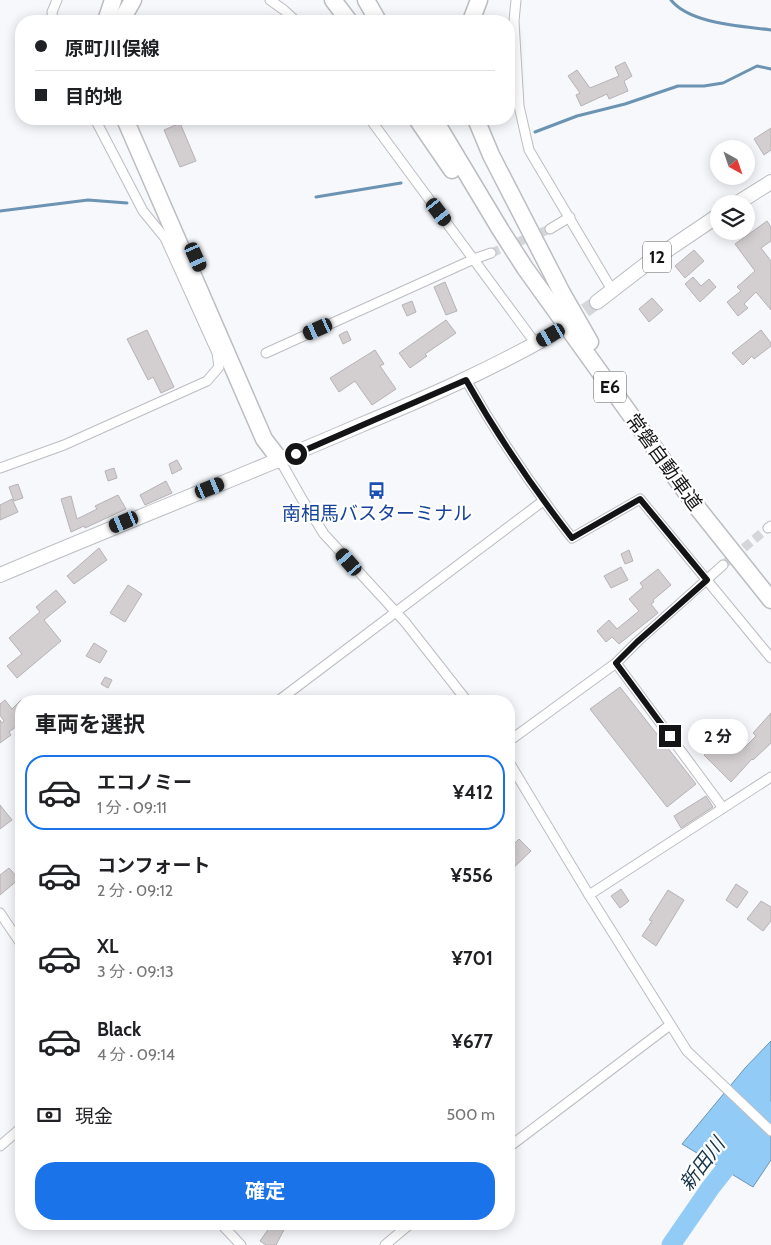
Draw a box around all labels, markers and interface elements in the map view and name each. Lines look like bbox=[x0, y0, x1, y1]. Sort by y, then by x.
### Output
text: 原町川俣線 bbox=[65, 37, 160, 60]
text: 目的地 bbox=[65, 85, 122, 108]
north arrow bbox=[710, 140, 755, 185]
map controls bbox=[710, 140, 755, 240]
button: layers bbox=[710, 195, 755, 240]
car bbox=[423, 196, 454, 228]
car bbox=[183, 240, 208, 274]
road number: 12 bbox=[643, 242, 671, 272]
car bbox=[301, 316, 334, 342]
car bbox=[534, 321, 567, 349]
road number: E6 bbox=[594, 372, 626, 402]
street label: 常磐自動車道 bbox=[621, 409, 707, 515]
route start bbox=[285, 443, 307, 465]
car bbox=[193, 475, 226, 501]
bus stop icon: 南相馬バスターミナル bbox=[367, 480, 387, 500]
place label: 南相馬バスターミナル bbox=[282, 502, 472, 525]
car bbox=[107, 509, 140, 535]
car bbox=[333, 546, 364, 578]
text: 車両を選択 bbox=[35, 711, 145, 738]
callout: 2 分 bbox=[688, 718, 748, 754]
route end bbox=[659, 725, 681, 747]
text: 2 分 bbox=[704, 727, 732, 746]
icon: car bbox=[37, 770, 82, 815]
text: エコノミー bbox=[97, 771, 192, 794]
text: ¥412 bbox=[453, 781, 493, 804]
text: 1 分 · 09:11 bbox=[97, 798, 167, 817]
icon: car bbox=[37, 853, 82, 898]
text: コンフォート bbox=[97, 854, 210, 877]
text: ¥556 bbox=[450, 864, 493, 887]
text: 2 分 · 09:12 bbox=[97, 881, 173, 900]
text: XL bbox=[97, 935, 118, 958]
icon: car bbox=[37, 936, 82, 981]
text: ¥701 bbox=[452, 947, 493, 970]
text: 3 分 · 09:13 bbox=[97, 962, 174, 981]
text: Black bbox=[97, 1018, 141, 1041]
icon: car bbox=[37, 1019, 82, 1064]
text: ¥677 bbox=[451, 1030, 493, 1053]
text: 4 分 · 09:14 bbox=[97, 1045, 175, 1064]
icon: cash bbox=[35, 1101, 63, 1129]
text: 現金 bbox=[75, 1105, 113, 1128]
text: 500 m bbox=[446, 1105, 495, 1124]
water label: 新田川 bbox=[674, 1131, 731, 1195]
button: 確定 bbox=[35, 1162, 495, 1220]

